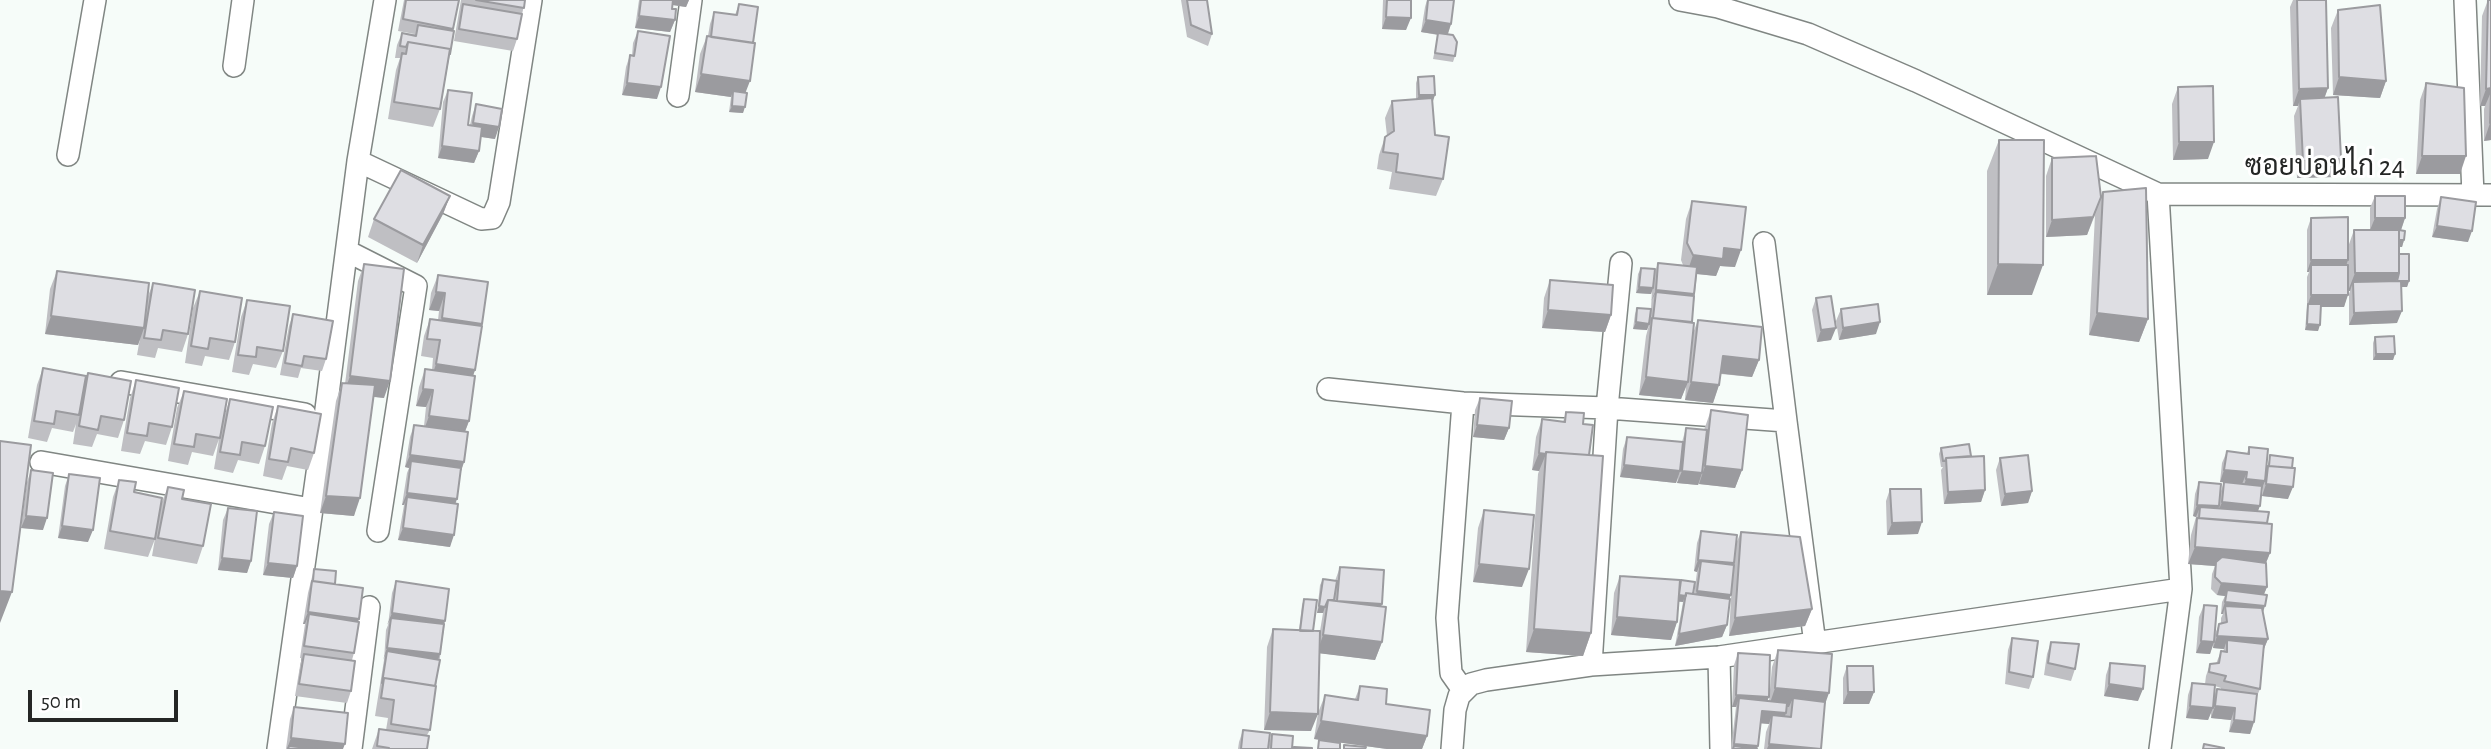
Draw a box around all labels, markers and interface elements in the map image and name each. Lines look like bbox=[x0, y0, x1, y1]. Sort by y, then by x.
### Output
street label: ซอยบ่อนไก่ 24 bbox=[2245, 150, 2405, 184]
scale bar bbox=[32, 676, 182, 720]
text: 50 m bbox=[41, 691, 81, 712]

